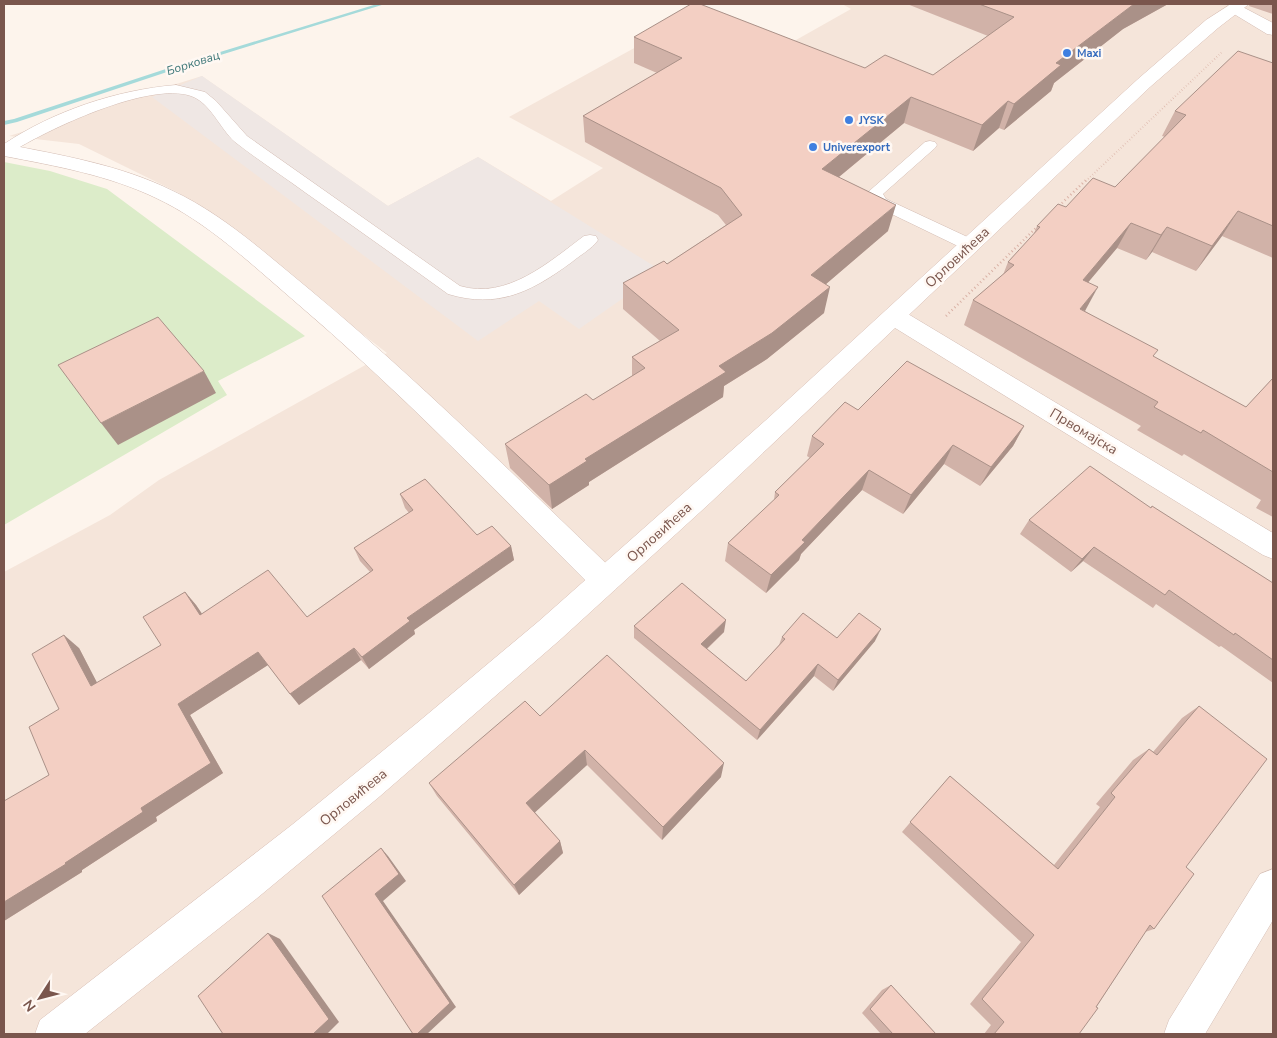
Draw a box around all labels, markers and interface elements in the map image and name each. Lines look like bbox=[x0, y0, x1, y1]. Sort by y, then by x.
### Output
place label: Maxi bbox=[1077, 46, 1102, 61]
water label: Борковац bbox=[164, 47, 222, 79]
marker: Maxi bbox=[1061, 47, 1073, 59]
place label: JYSK bbox=[858, 113, 884, 128]
marker: JYSK bbox=[843, 114, 855, 126]
place label: Univerexport bbox=[823, 140, 891, 155]
marker: Univerexport bbox=[807, 141, 819, 153]
street label: Орловићева bbox=[921, 223, 994, 292]
street label: Првомајска bbox=[1046, 404, 1121, 459]
street label: Орловићева bbox=[623, 498, 696, 567]
street label: Орловићева bbox=[316, 764, 391, 830]
north arrow bbox=[15, 973, 65, 1023]
text: N bbox=[19, 996, 41, 1015]

